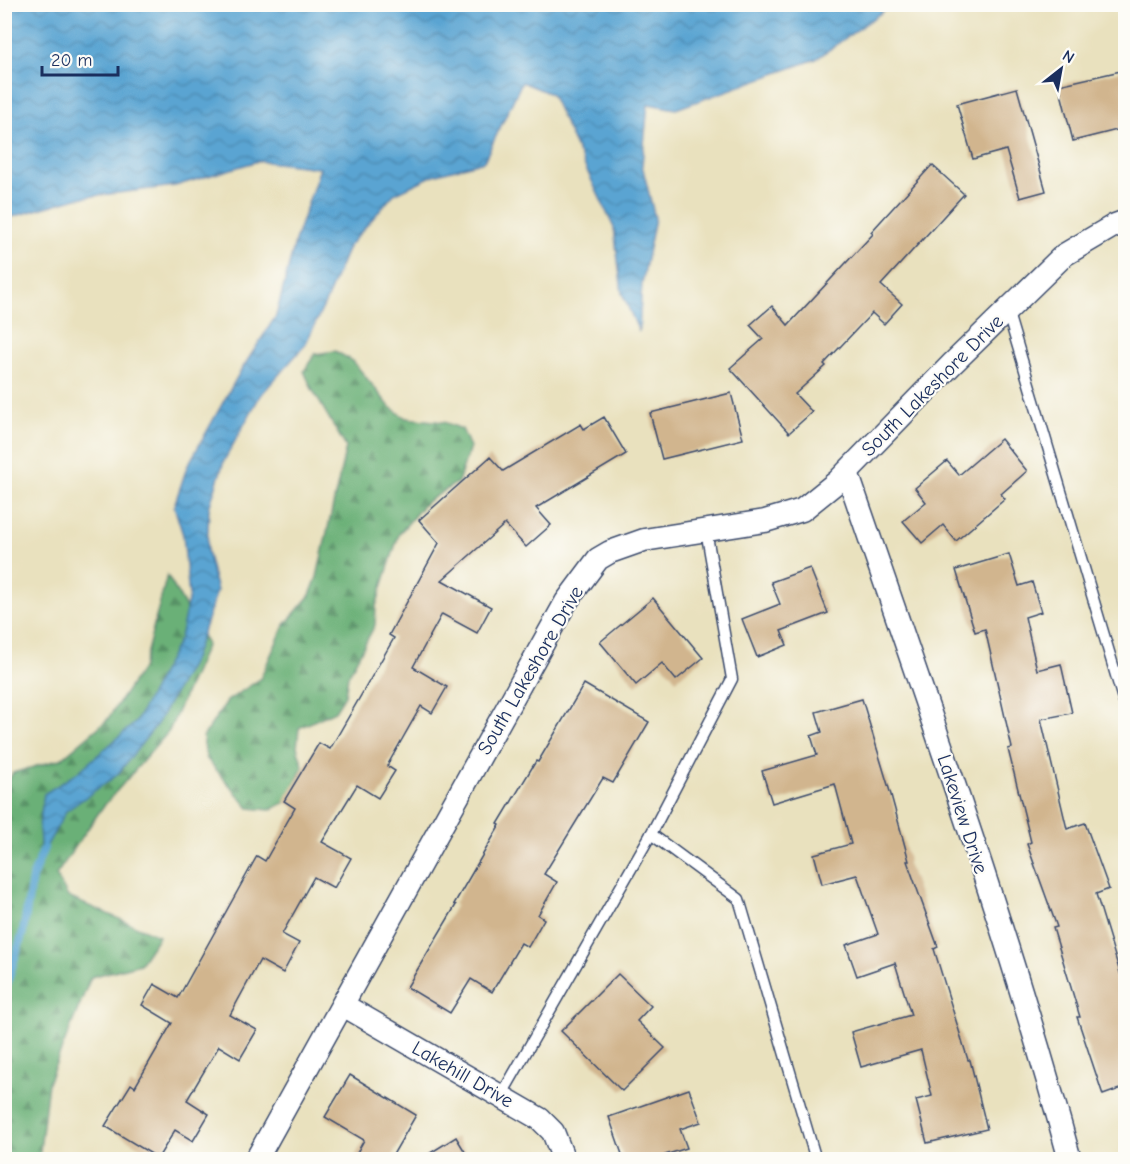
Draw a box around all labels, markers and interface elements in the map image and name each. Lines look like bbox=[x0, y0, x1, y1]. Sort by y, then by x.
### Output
scale bar bbox=[42, 39, 118, 77]
north arrow bbox=[1031, 39, 1091, 99]
text: N bbox=[1059, 47, 1077, 67]
text: 20 m bbox=[51, 50, 92, 71]
street label: South Lakeshore Drive bbox=[857, 310, 1008, 461]
street label: South Lakeshore Drive bbox=[473, 582, 588, 759]
street label: Lakeview Drive bbox=[932, 752, 993, 877]
street label: Lakehill Drive bbox=[408, 1036, 517, 1113]

